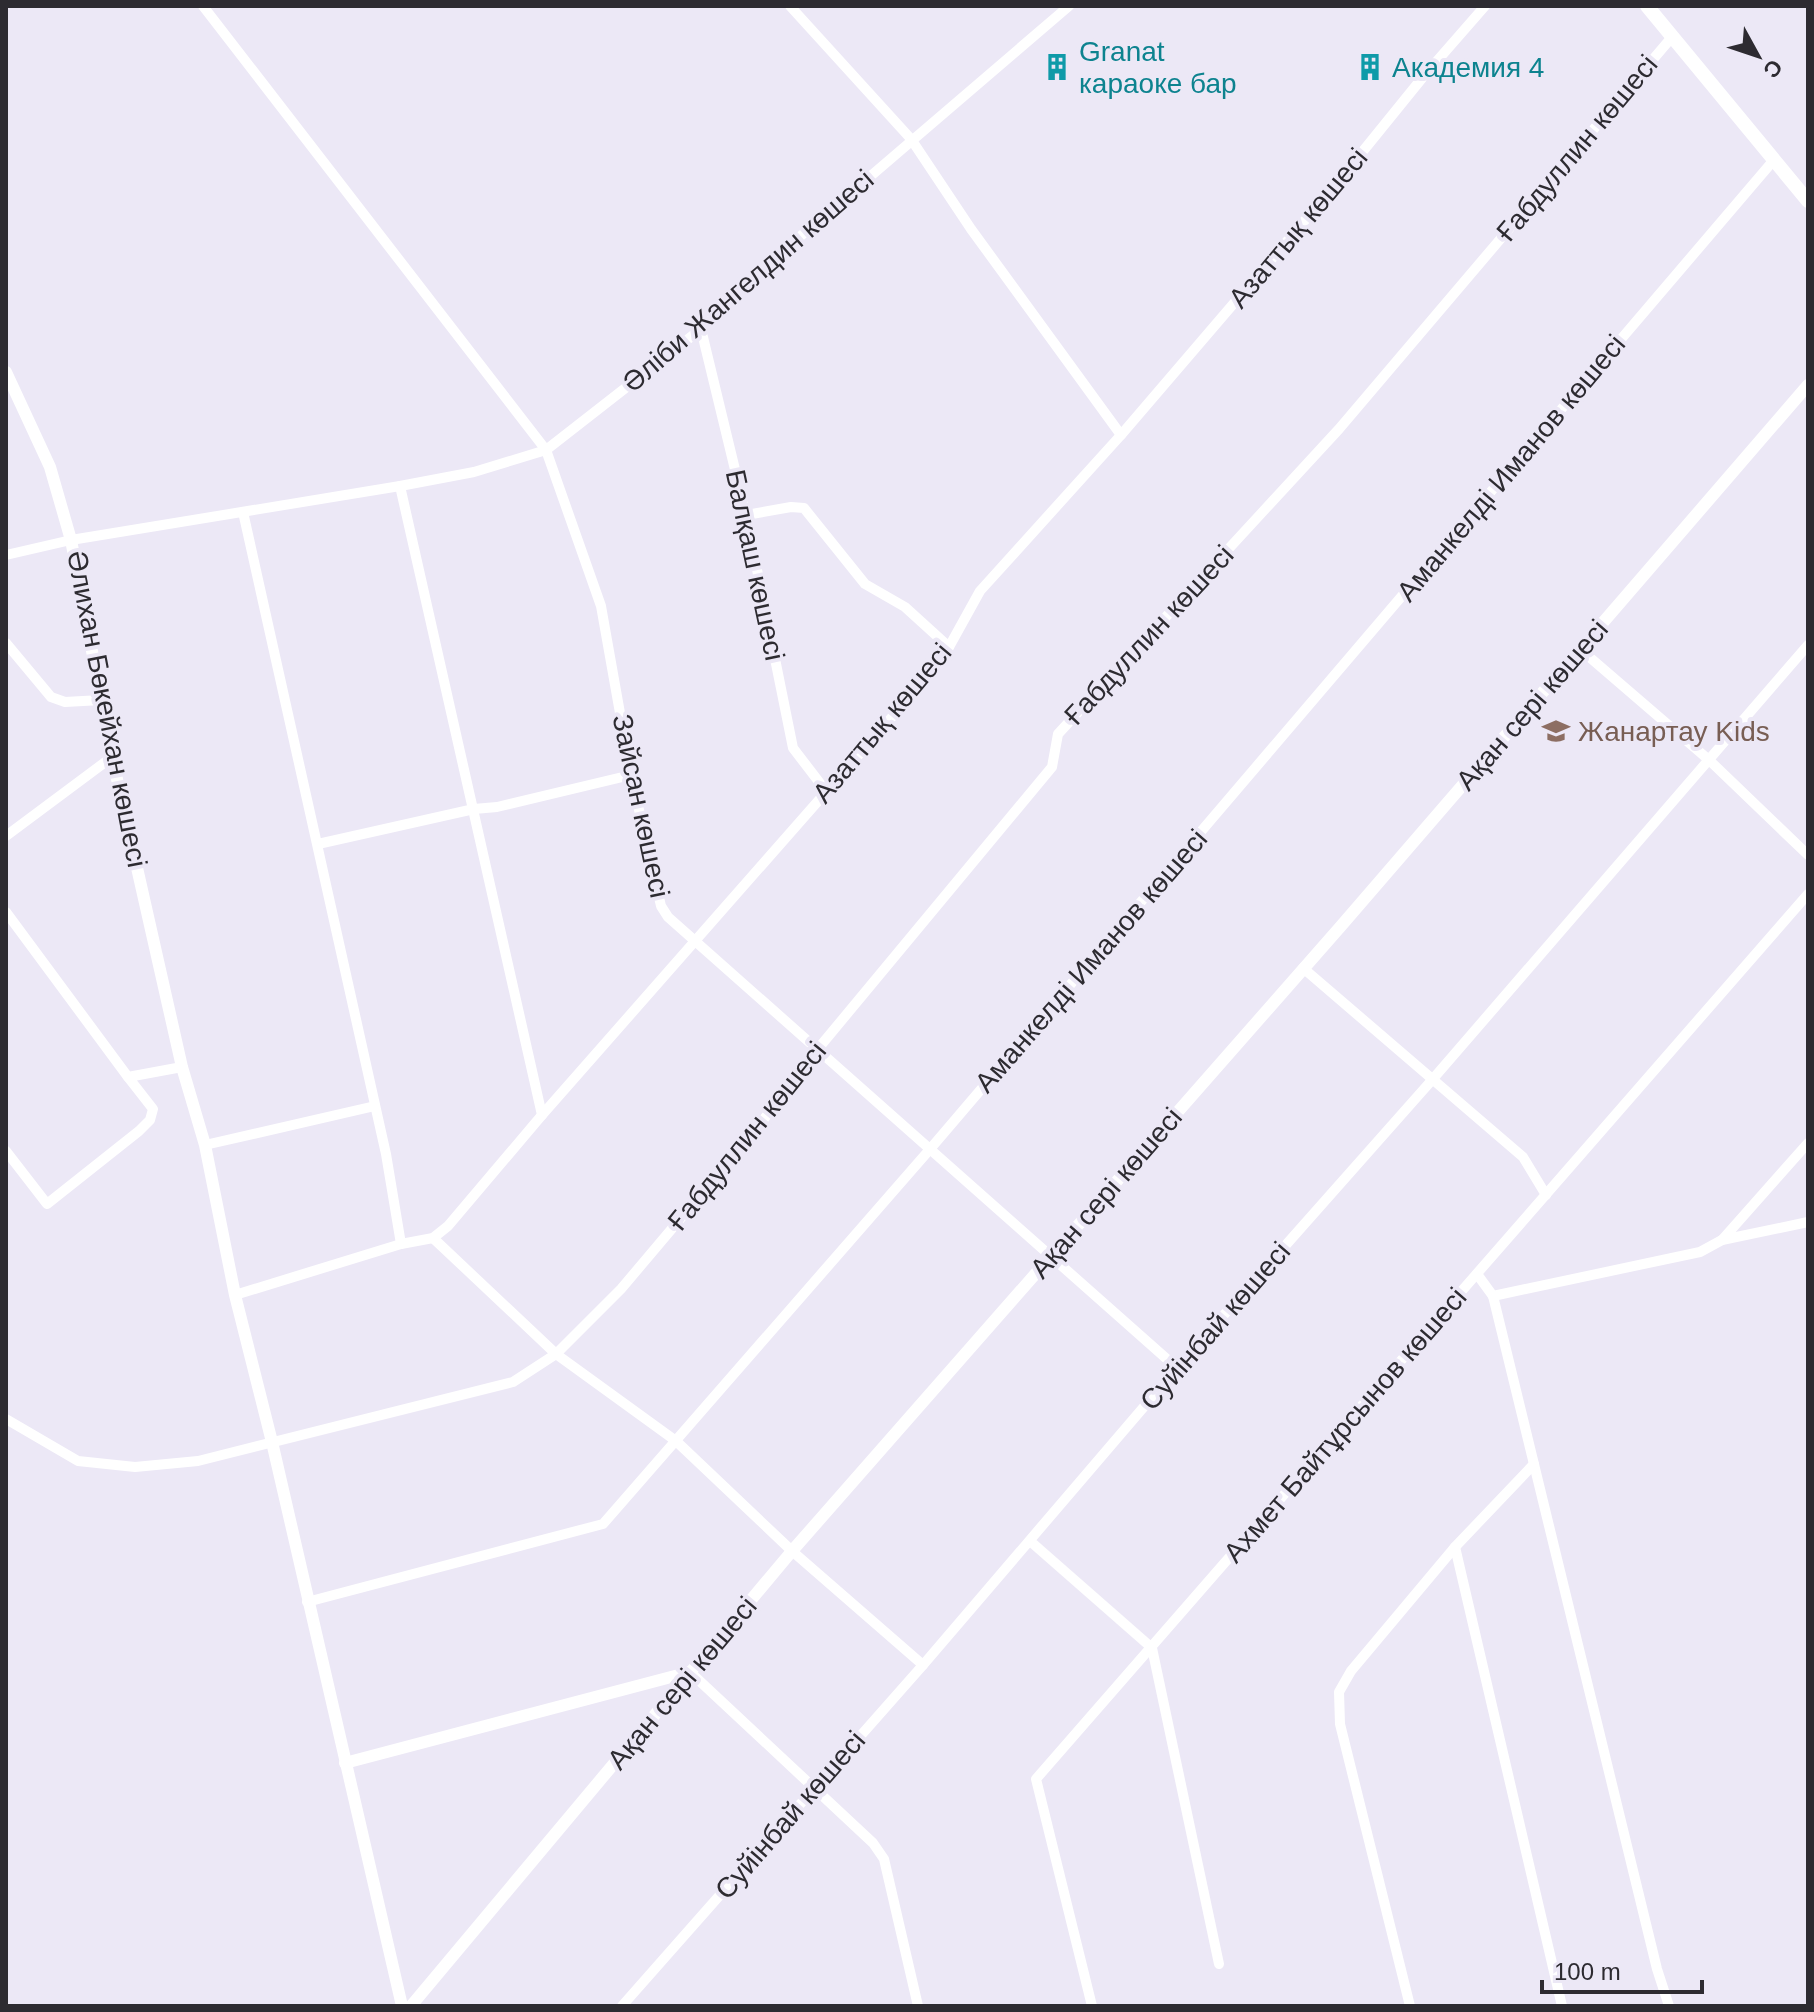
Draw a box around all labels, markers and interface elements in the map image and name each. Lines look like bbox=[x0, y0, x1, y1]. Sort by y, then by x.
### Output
north arrow bbox=[1718, 16, 1798, 96]
place label: Granat караоке бар bbox=[1079, 36, 1237, 99]
street label: Ғабдуллин көшесі bbox=[1490, 49, 1664, 248]
building icon: Granat караоке бар bbox=[1042, 52, 1072, 82]
building icon: Академия 4 bbox=[1355, 52, 1385, 82]
place label: Академия 4 bbox=[1392, 52, 1544, 83]
text: С bbox=[1758, 54, 1788, 83]
street label: Азаттық көшесі bbox=[1222, 142, 1374, 314]
street label: Әліби Жангелдин көшесі bbox=[616, 164, 880, 398]
street label: Аманкелді Иманов көшесі bbox=[1391, 329, 1631, 607]
street label: Балқаш көшесі bbox=[720, 467, 790, 663]
street label: Ғабдуллин көшесі bbox=[1058, 539, 1240, 731]
street label: Әлихан Бөкейхан көшесі bbox=[61, 548, 153, 870]
street label: Ақан сері көшесі bbox=[1450, 614, 1614, 796]
street label: Азаттық көшесі bbox=[806, 637, 958, 809]
street label: Зайсан көшесі bbox=[606, 711, 676, 901]
school or university icon: Жанартау Kids bbox=[1541, 716, 1571, 746]
place label: Жанартау Kids bbox=[1578, 716, 1770, 747]
street label: Аманкелді Иманов көшесі bbox=[969, 823, 1213, 1099]
street label: Ғабдуллин көшесі bbox=[661, 1036, 832, 1237]
street label: Ақан сері көшесі bbox=[1024, 1102, 1188, 1284]
street label: Суйінбай көшесі bbox=[1134, 1236, 1296, 1416]
street label: Ахмет Байтұрсынов көшесі bbox=[1217, 1282, 1473, 1568]
street label: Ақан сері көшесі bbox=[601, 1591, 763, 1775]
street label: Суйінбай көшесі bbox=[709, 1725, 871, 1905]
scale bar bbox=[1542, 1944, 1702, 1994]
text: 100 m bbox=[1554, 1958, 1621, 1985]

